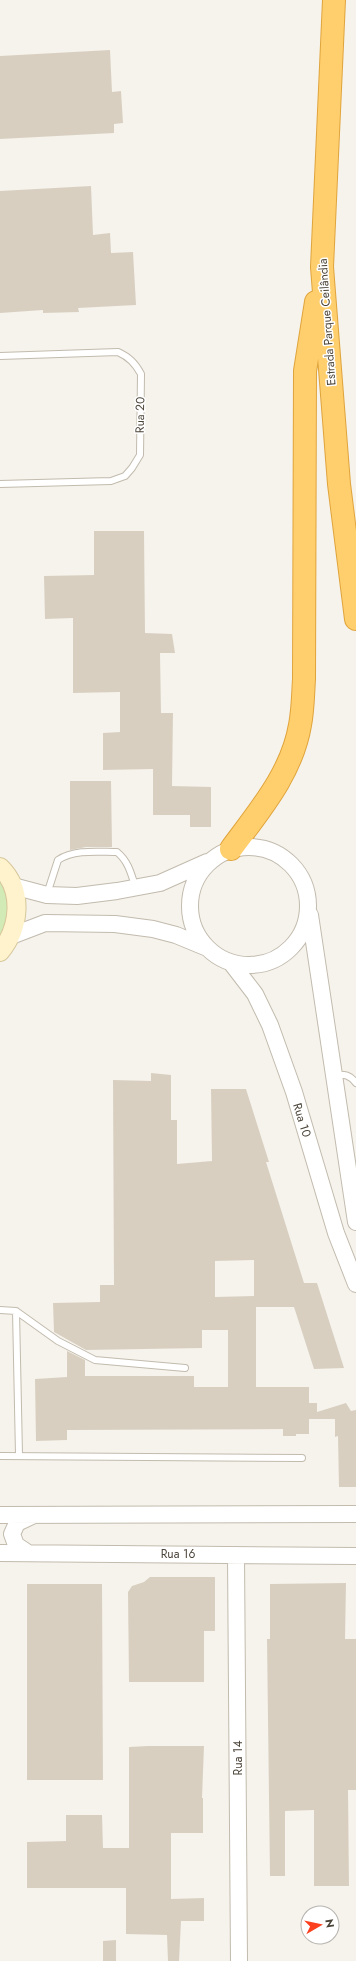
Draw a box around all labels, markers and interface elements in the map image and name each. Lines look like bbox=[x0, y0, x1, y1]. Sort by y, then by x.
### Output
street label: Estrada Parque Ceilândia bbox=[314, 258, 340, 386]
street label: Rua 20 bbox=[131, 397, 149, 433]
street label: Rua 10 bbox=[288, 1101, 316, 1139]
street label: Rua 16 bbox=[161, 1545, 195, 1563]
street label: Rua 14 bbox=[229, 1741, 247, 1775]
north arrow bbox=[300, 1905, 340, 1945]
text: N bbox=[321, 1918, 338, 1929]

